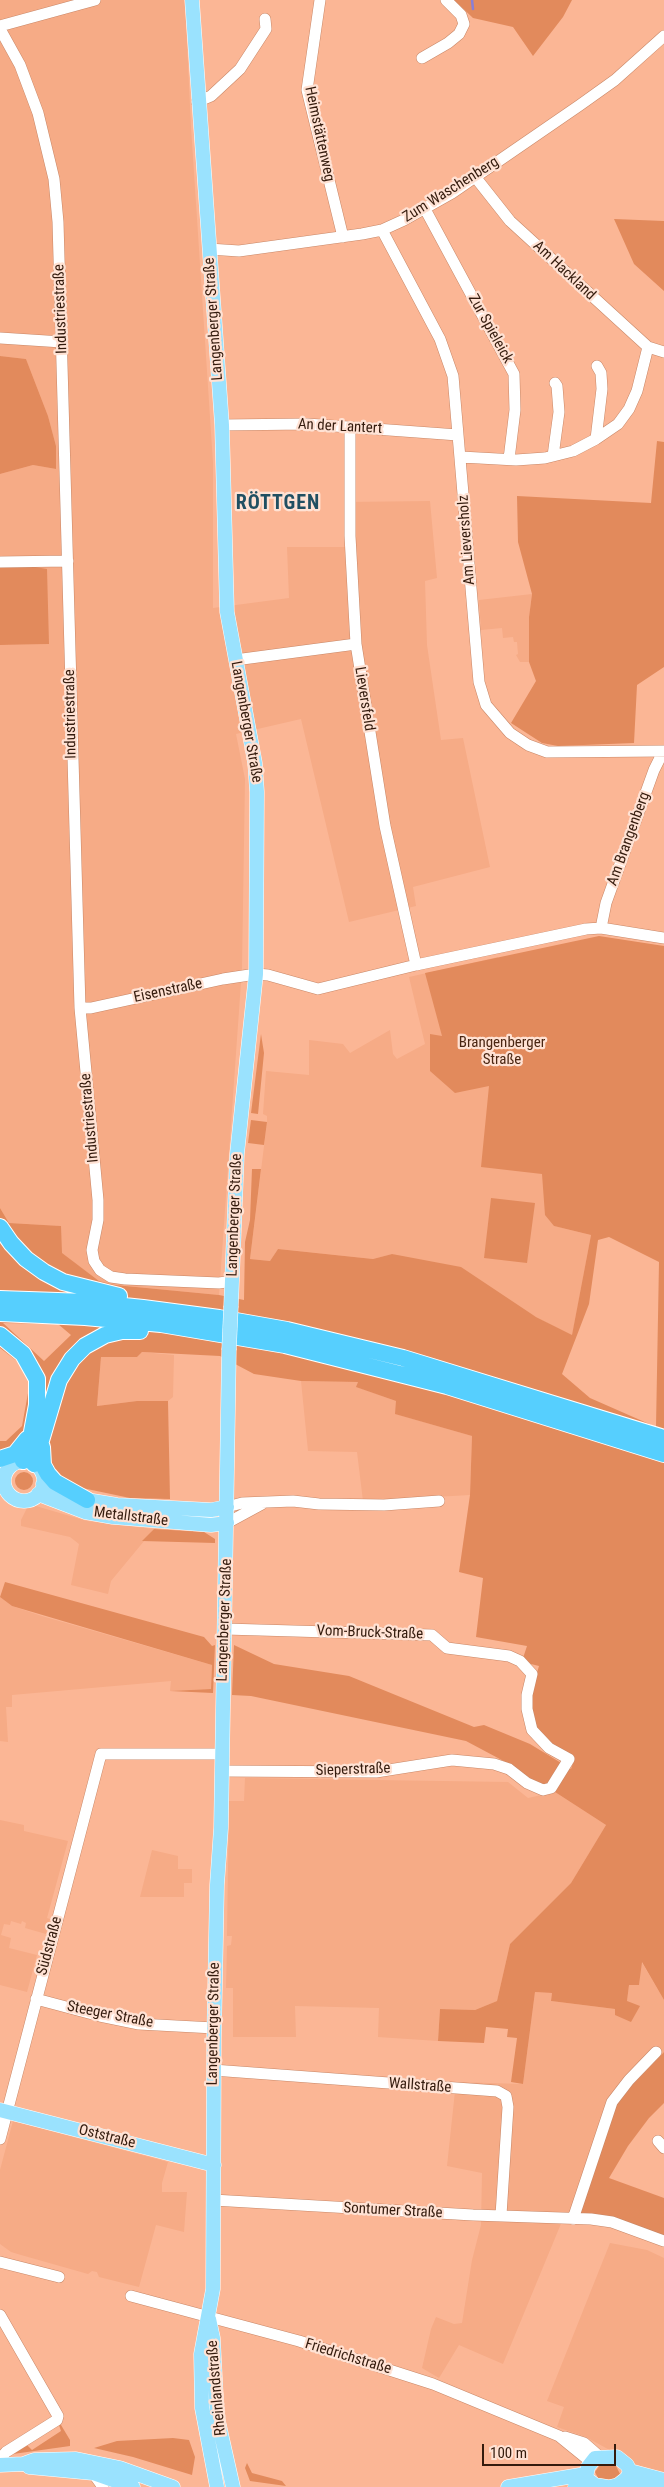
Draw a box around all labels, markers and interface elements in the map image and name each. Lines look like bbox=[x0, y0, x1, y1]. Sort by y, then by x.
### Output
street label: Heimstättenweg bbox=[300, 85, 338, 183]
street label: Zum Waschenberg bbox=[400, 153, 502, 227]
street label: Am Hackland bbox=[529, 238, 599, 304]
street label: Langenberger Straße bbox=[201, 257, 227, 381]
street label: Industriestraße bbox=[50, 264, 72, 354]
street label: Zur Spieleick bbox=[464, 291, 516, 367]
street label: An der Lantert bbox=[297, 416, 383, 438]
district label: RÖTTGEN bbox=[235, 492, 321, 516]
street label: Am Lieversholz bbox=[455, 494, 479, 586]
street label: Langenberger Straße bbox=[226, 660, 266, 784]
street label: Lieversfeld bbox=[350, 666, 378, 732]
street label: Industriestraße bbox=[61, 669, 81, 759]
street label: Am Brangenberg bbox=[604, 790, 654, 888]
street label: Eisenstraße bbox=[132, 975, 204, 1007]
park label: Brangenberger Straße bbox=[459, 1034, 545, 1069]
street label: Industriestraße bbox=[77, 1073, 103, 1163]
street label: Langenberger Straße bbox=[224, 1153, 246, 1277]
street label: Metallstraße bbox=[93, 1504, 169, 1530]
street label: Langenberger Straße bbox=[214, 1558, 236, 1682]
street label: Vom-Bruck-Straße bbox=[316, 1622, 424, 1644]
street label: Sieperstraße bbox=[315, 1760, 391, 1780]
street label: Südstraße bbox=[34, 1915, 66, 1977]
street label: Langenberger Straße bbox=[204, 1962, 224, 2086]
street label: Steeger Straße bbox=[65, 1998, 155, 2032]
street label: Wallstraße bbox=[388, 2075, 452, 2097]
street label: Oststraße bbox=[77, 2121, 137, 2153]
street label: Sontumer Straße bbox=[343, 2199, 443, 2223]
street label: Friedrichstraße bbox=[303, 2335, 393, 2379]
street label: Rheinlandstraße bbox=[204, 2339, 230, 2437]
scale bar bbox=[484, 2434, 618, 2466]
text: 100 m bbox=[490, 2444, 527, 2462]

